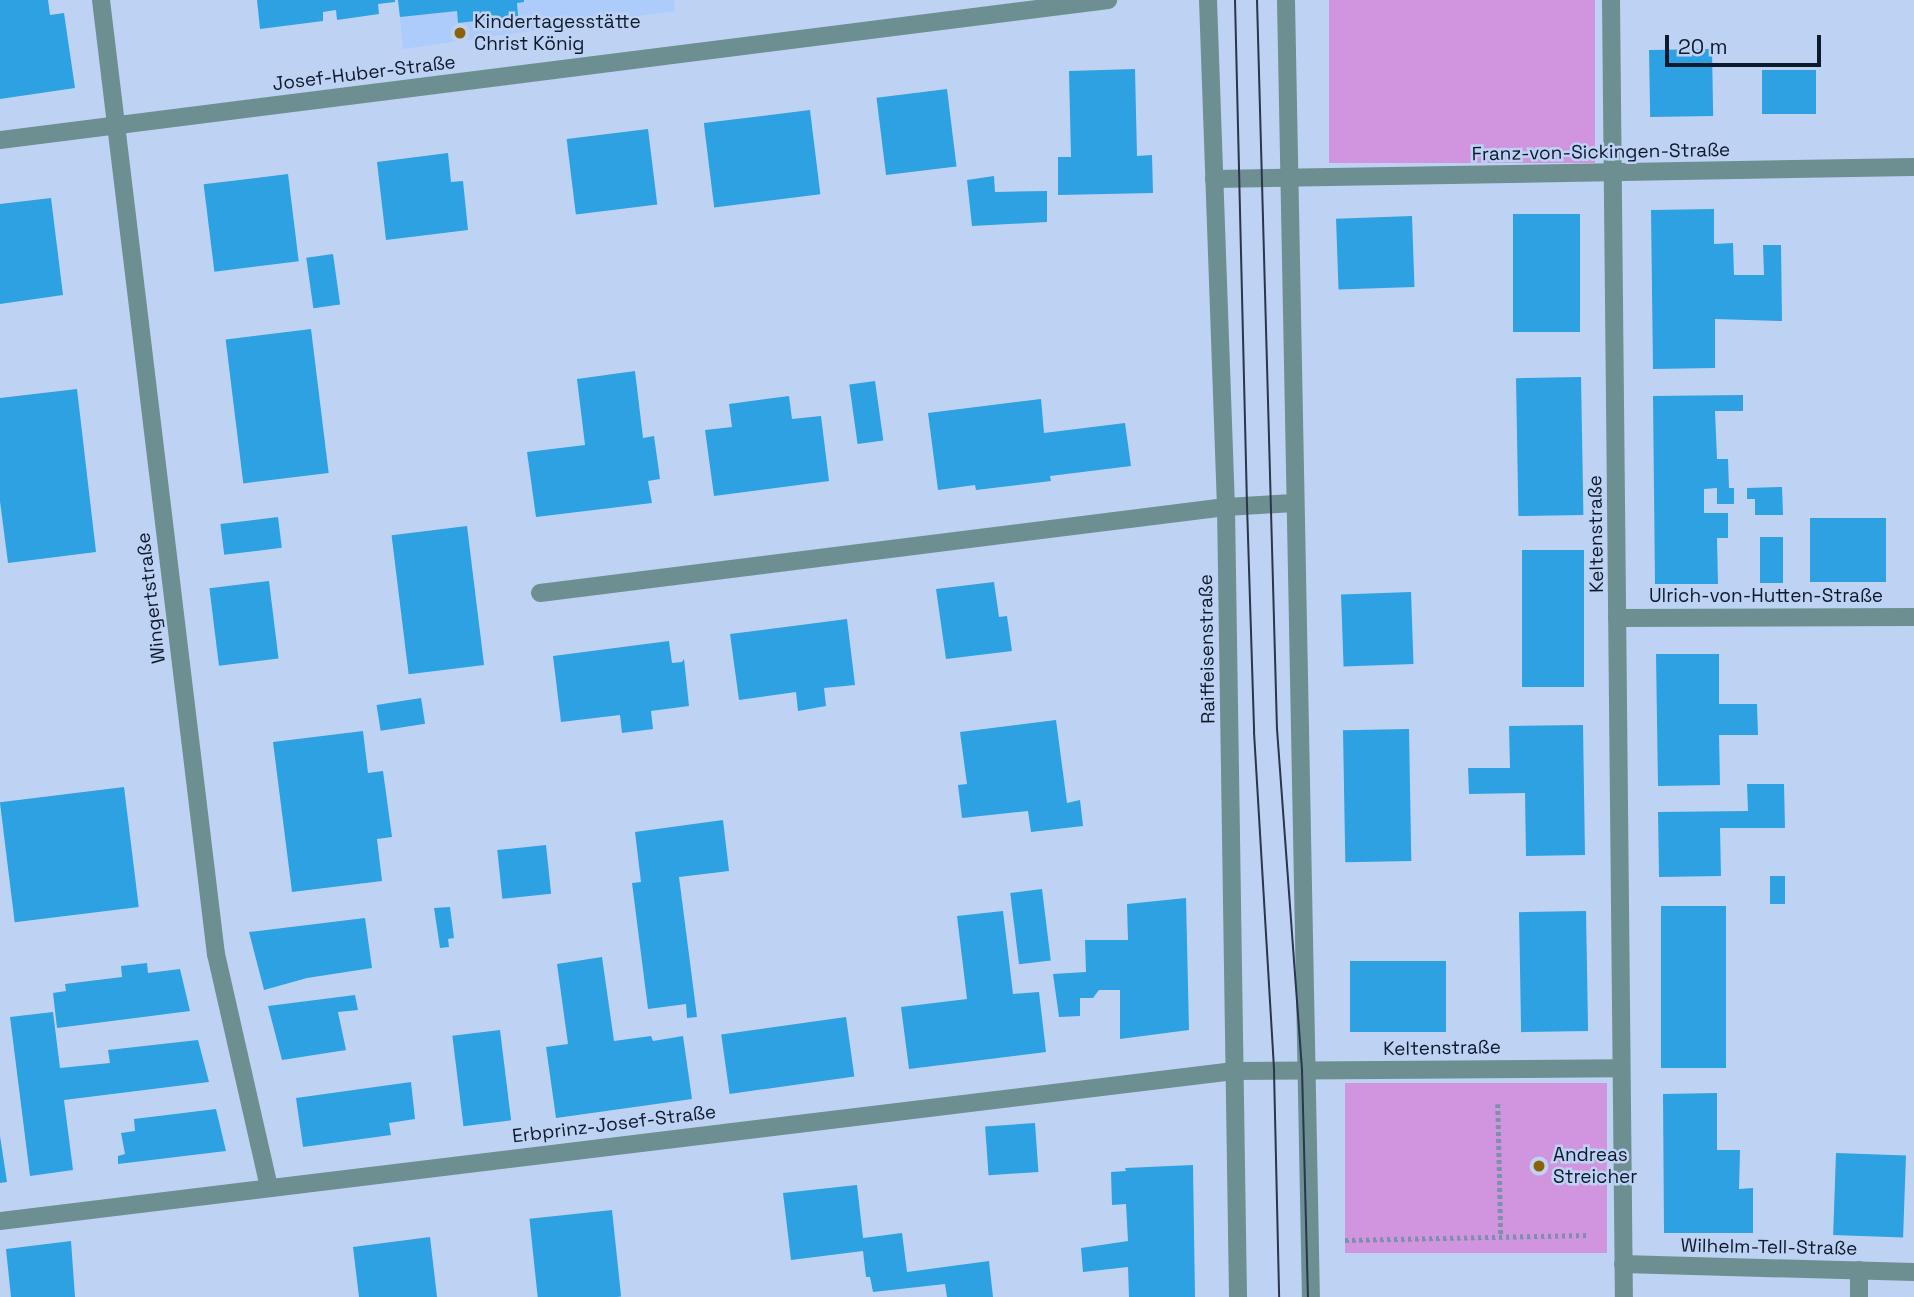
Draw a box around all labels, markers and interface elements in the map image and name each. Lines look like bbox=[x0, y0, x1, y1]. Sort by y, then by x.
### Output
place label: Kindertagesstätte Christ König bbox=[474, 11, 641, 55]
scale bar bbox=[1669, 21, 1825, 65]
marker: Kindertagesstätte Christ König bbox=[452, 25, 468, 41]
text: 20 m bbox=[1678, 33, 1728, 60]
street label: Josef-Huber-Straße bbox=[271, 50, 457, 96]
street label: Franz-von-Sickingen-Straße bbox=[1472, 138, 1730, 166]
street label: Keltenstraße bbox=[1584, 475, 1608, 593]
street label: Wingertstraße bbox=[132, 531, 170, 665]
street label: Raiffeisenstraße bbox=[1194, 574, 1220, 724]
street label: Ulrich-von-Hutten-Straße bbox=[1649, 585, 1883, 607]
street label: Keltenstraße bbox=[1383, 1036, 1501, 1060]
street label: Erbprinz-Josef-Straße bbox=[511, 1100, 717, 1148]
place label: Andreas Streicher bbox=[1553, 1144, 1638, 1188]
marker: Andreas Streicher bbox=[1531, 1158, 1547, 1174]
street label: Wilhelm-Tell-Straße bbox=[1680, 1234, 1858, 1260]

